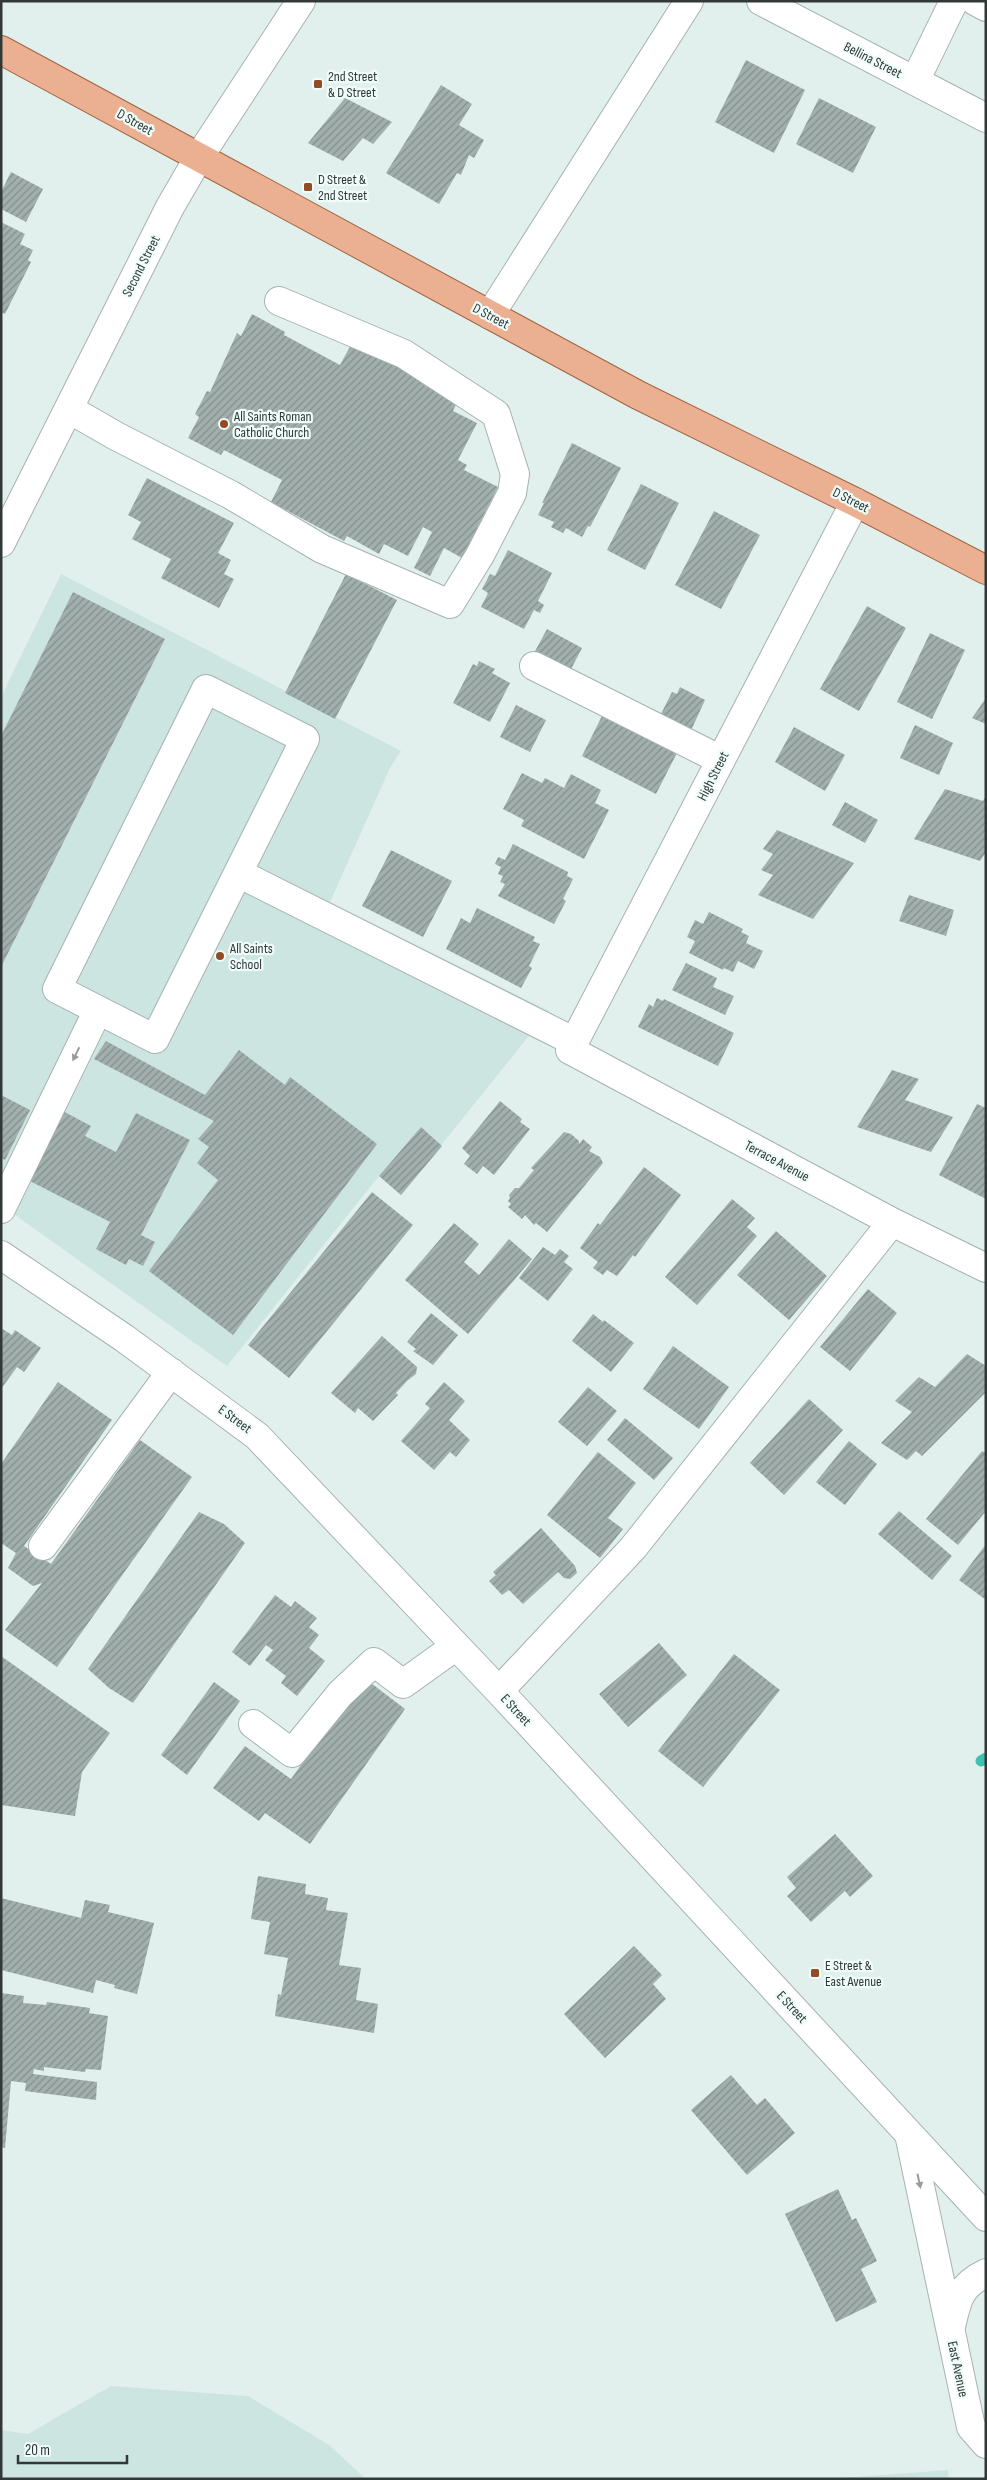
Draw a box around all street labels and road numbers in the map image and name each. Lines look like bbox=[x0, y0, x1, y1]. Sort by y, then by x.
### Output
street label: Bellina Street bbox=[841, 38, 905, 82]
street label: D Street bbox=[114, 105, 156, 139]
street label: Second Street bbox=[118, 232, 164, 300]
street label: D Street bbox=[470, 299, 512, 333]
street label: D Street bbox=[830, 484, 872, 516]
street label: High Street bbox=[693, 749, 733, 803]
street label: Terrace Avenue bbox=[742, 1137, 812, 1185]
street label: E Street bbox=[215, 1401, 255, 1437]
street label: E Street bbox=[497, 1690, 535, 1730]
street label: E Street bbox=[773, 1987, 811, 2027]
street label: East Avenue bbox=[944, 2340, 972, 2398]

